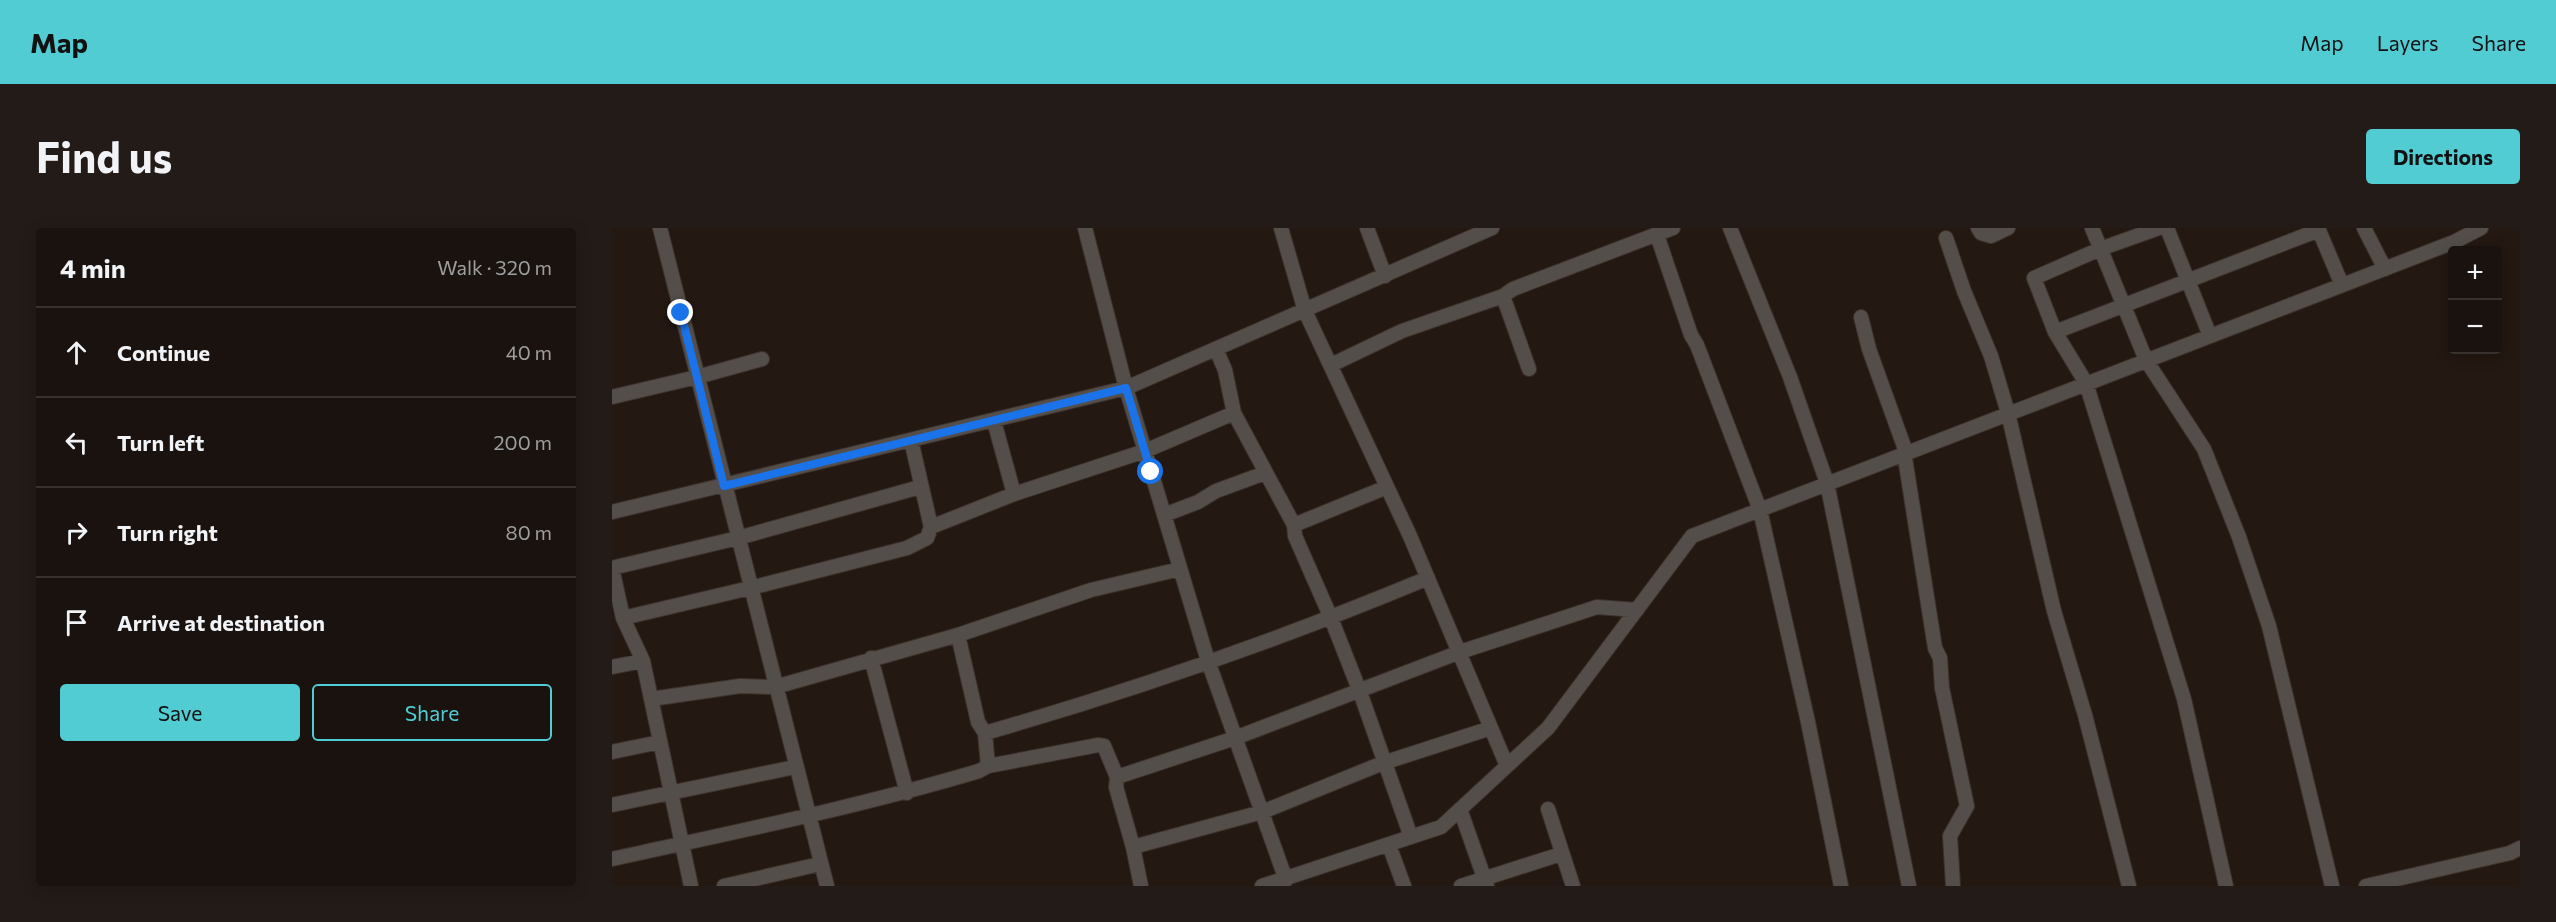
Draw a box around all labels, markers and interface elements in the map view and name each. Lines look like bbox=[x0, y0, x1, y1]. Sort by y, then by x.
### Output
text: Map bbox=[30, 25, 88, 59]
text: Map bbox=[2300, 30, 2344, 55]
text: Layers bbox=[2377, 30, 2439, 55]
text: Share bbox=[2472, 30, 2526, 55]
button: Directions bbox=[2366, 129, 2520, 184]
text: Find us bbox=[36, 130, 172, 182]
map controls bbox=[2448, 246, 2502, 354]
button: + bbox=[2448, 246, 2502, 300]
text: 4 min bbox=[60, 252, 126, 283]
text: Walk · 320 m bbox=[437, 255, 552, 279]
route end bbox=[667, 299, 693, 325]
button: − bbox=[2448, 300, 2502, 354]
icon: ahead bbox=[60, 336, 93, 369]
text: Continue bbox=[117, 339, 210, 366]
text: 40 m bbox=[506, 340, 552, 364]
icon: left bbox=[60, 426, 93, 459]
text: Turn left bbox=[117, 429, 204, 456]
text: 200 m bbox=[494, 430, 552, 454]
route start bbox=[1137, 458, 1163, 484]
icon: right bbox=[60, 516, 93, 549]
text: Turn right bbox=[117, 519, 218, 546]
text: 80 m bbox=[506, 520, 552, 544]
icon: arrive bbox=[60, 606, 93, 639]
text: Arrive at destination bbox=[117, 609, 325, 636]
button: Save bbox=[60, 684, 300, 741]
button: Share bbox=[312, 684, 552, 741]

